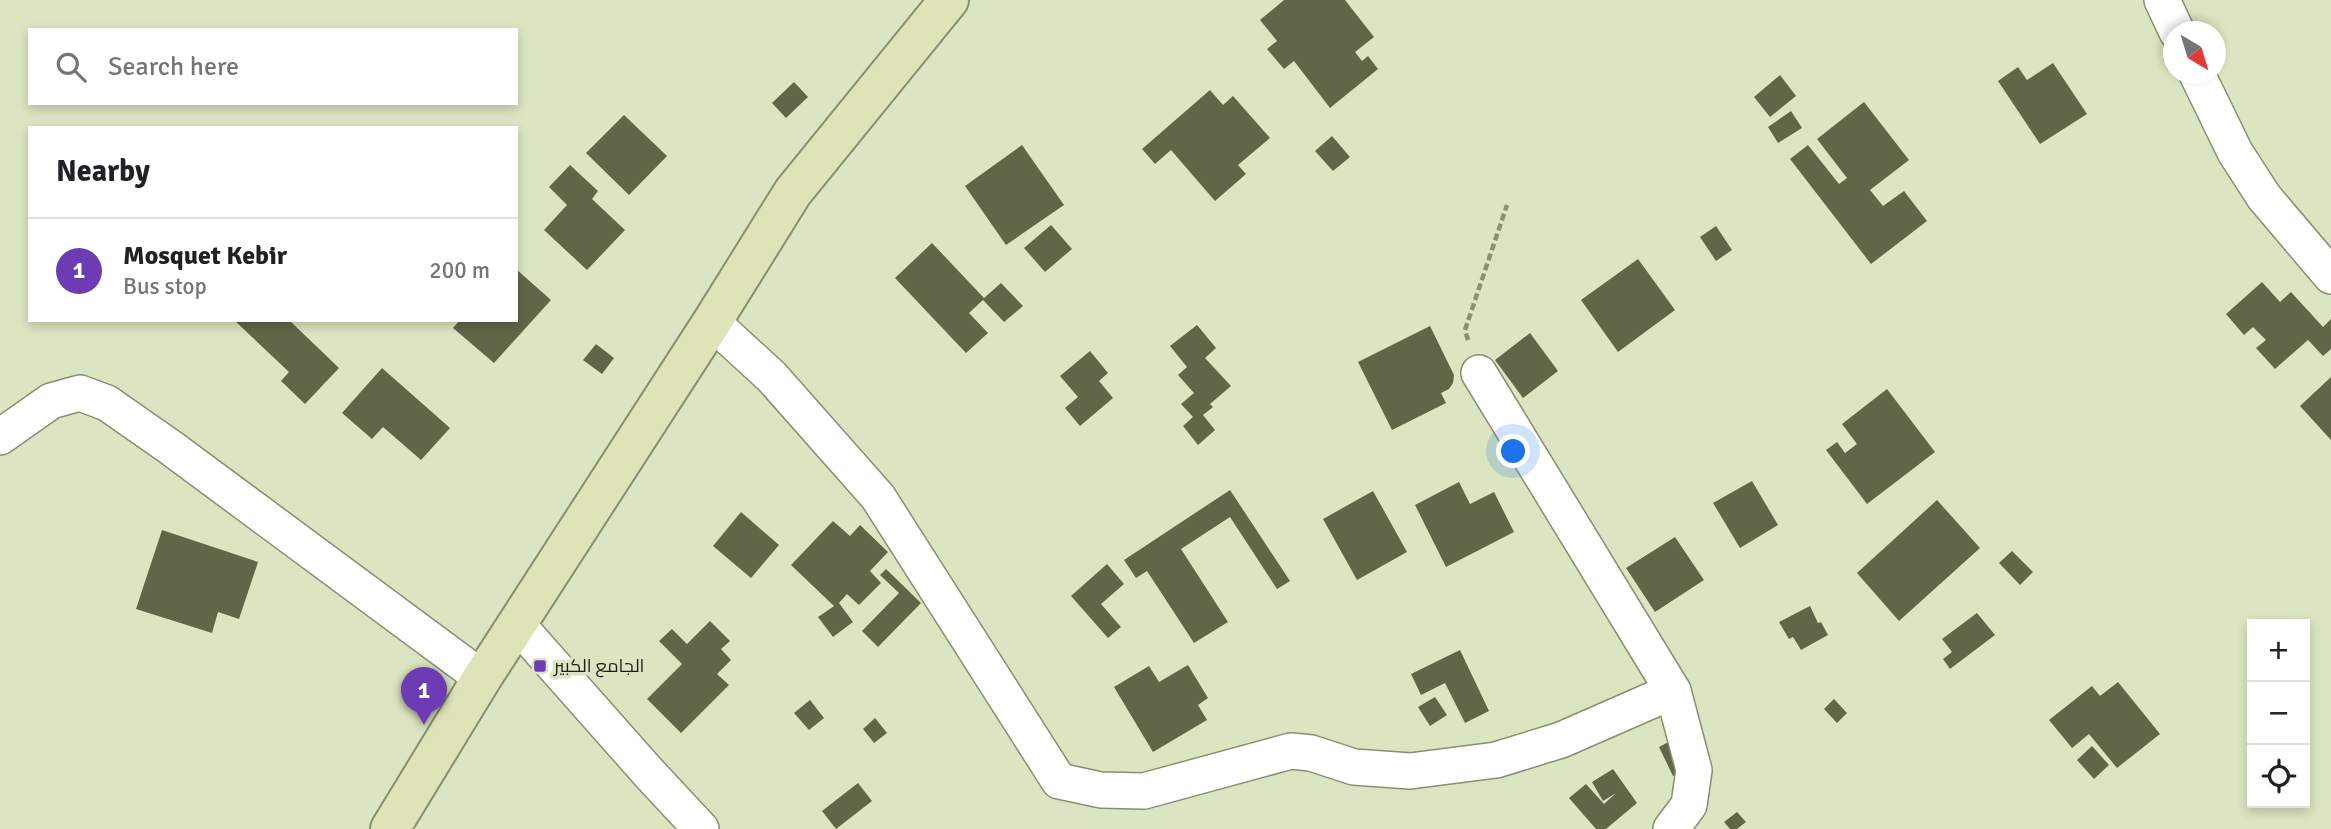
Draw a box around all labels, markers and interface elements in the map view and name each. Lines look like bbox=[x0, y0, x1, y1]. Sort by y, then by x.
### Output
north arrow bbox=[2163, 21, 2226, 84]
search box bbox=[28, 28, 518, 105]
icon: search bbox=[52, 48, 90, 86]
text: Search here bbox=[108, 51, 239, 83]
text: Nearby bbox=[56, 153, 150, 190]
text: Mosquet Kebir bbox=[123, 240, 287, 272]
text: 1 bbox=[73, 256, 85, 285]
text: 200 m bbox=[429, 256, 490, 285]
text: Bus stop bbox=[123, 272, 207, 301]
your location bbox=[1496, 434, 1530, 468]
map controls bbox=[2247, 619, 2310, 808]
button: + bbox=[2247, 619, 2310, 682]
place label: الجامع الكبير bbox=[553, 655, 644, 678]
marker: الجامع الكبير bbox=[532, 658, 548, 674]
pin: 1 bbox=[401, 667, 447, 725]
button: − bbox=[2247, 682, 2310, 745]
button: locate bbox=[2247, 745, 2310, 808]

